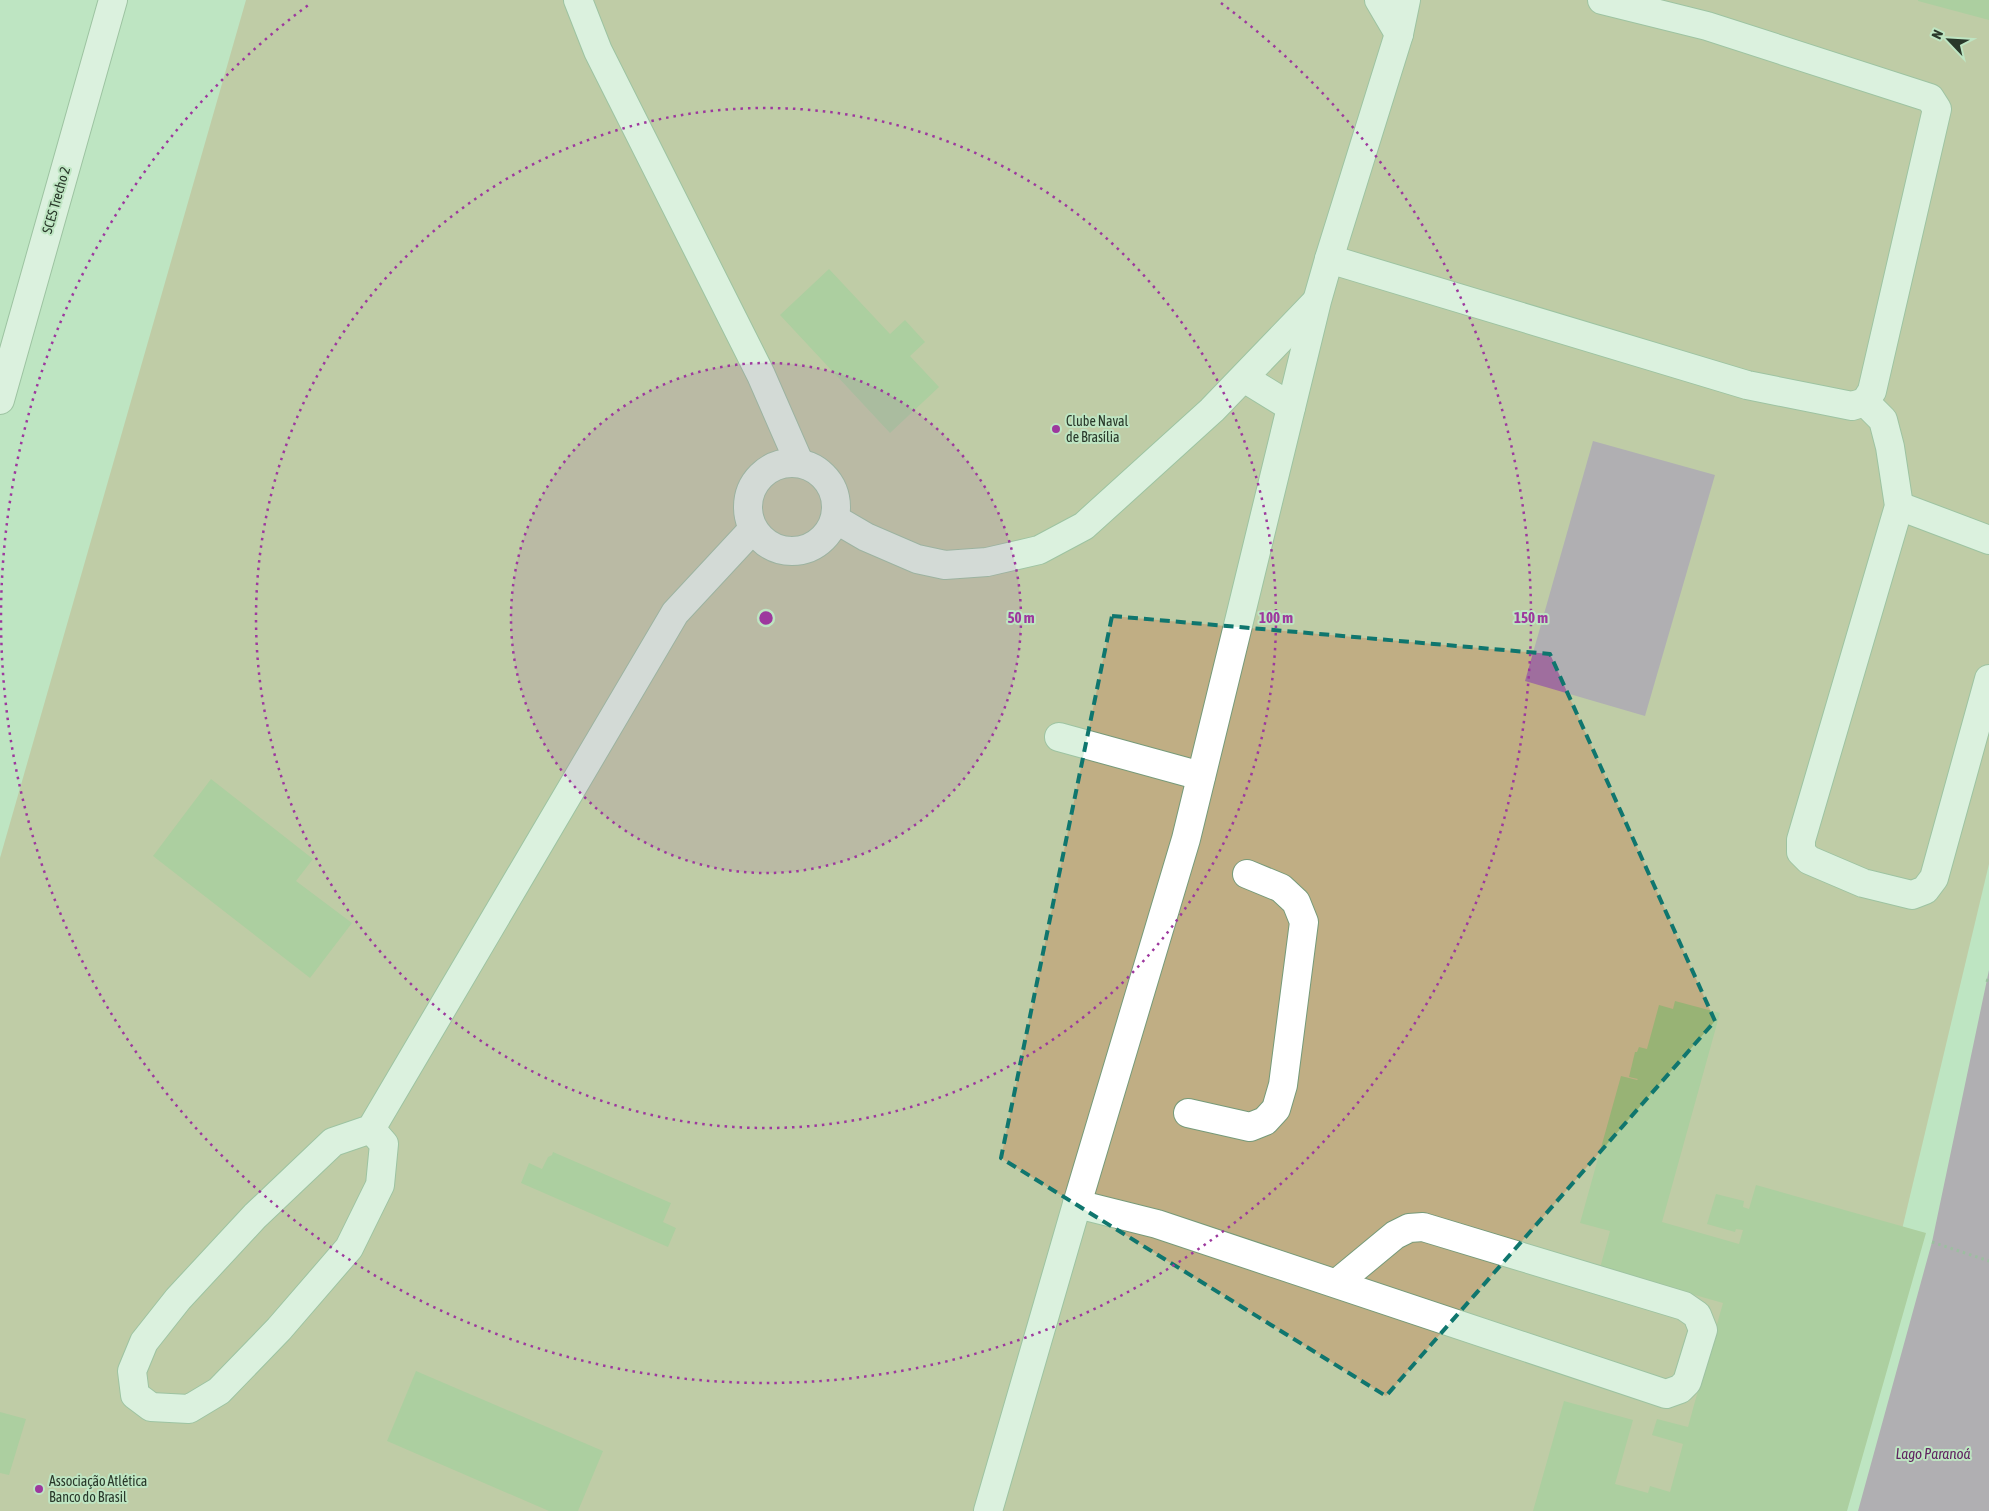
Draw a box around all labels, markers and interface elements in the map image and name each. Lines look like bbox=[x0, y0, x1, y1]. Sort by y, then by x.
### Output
north arrow bbox=[1924, 15, 1974, 65]
text: N bbox=[1928, 27, 1946, 42]
street label: SCES Trecho 2 bbox=[39, 165, 73, 235]
place label: Clube Naval de Brasília bbox=[1066, 413, 1129, 445]
marker: Clube Naval de Brasília bbox=[1050, 423, 1062, 435]
centre of rings bbox=[757, 609, 775, 627]
text: 50 m bbox=[1008, 609, 1035, 626]
text: 100 m bbox=[1259, 609, 1293, 626]
text: 150 m bbox=[1514, 609, 1548, 626]
water label: Lago Paranoá bbox=[1895, 1445, 1971, 1462]
place label: Associação Atlética Banco do Brasil bbox=[49, 1473, 147, 1505]
marker: Associação Atlética Banco do Brasil bbox=[33, 1483, 45, 1495]

